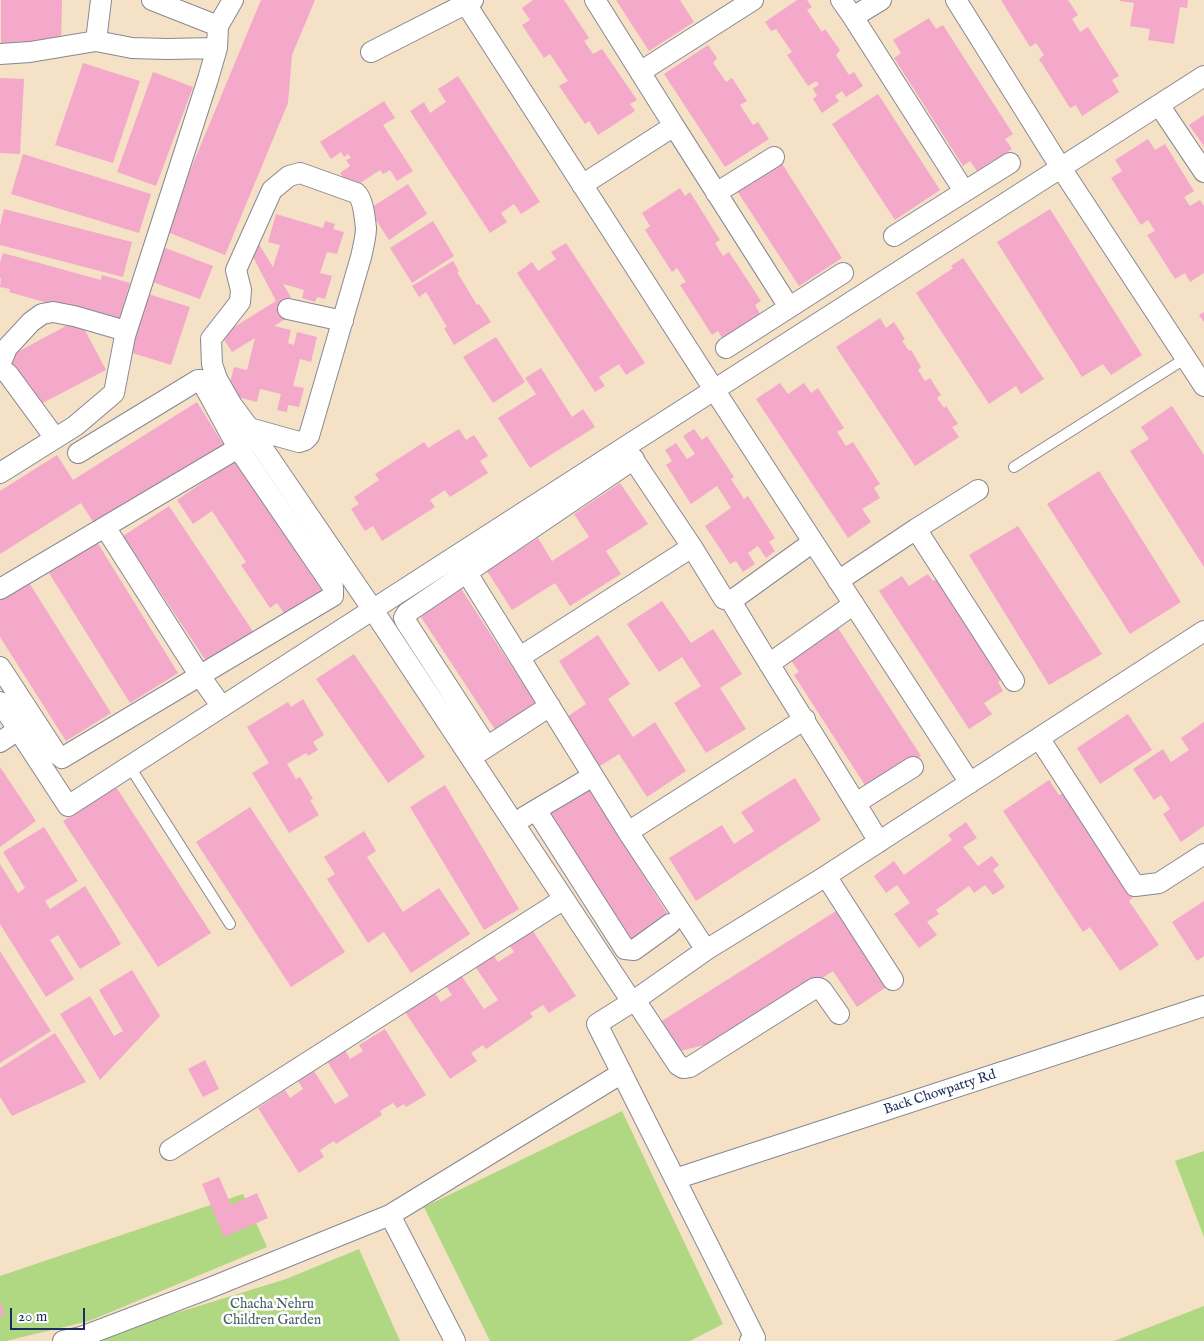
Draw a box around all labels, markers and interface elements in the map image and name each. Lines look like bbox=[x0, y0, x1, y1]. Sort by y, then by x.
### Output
street label: Back Chowpatty Rd bbox=[882, 1067, 998, 1119]
park label: Chacha Nehru Children Garden bbox=[223, 1297, 321, 1330]
scale bar bbox=[12, 1298, 88, 1330]
text: 20 m bbox=[18, 1307, 47, 1326]

